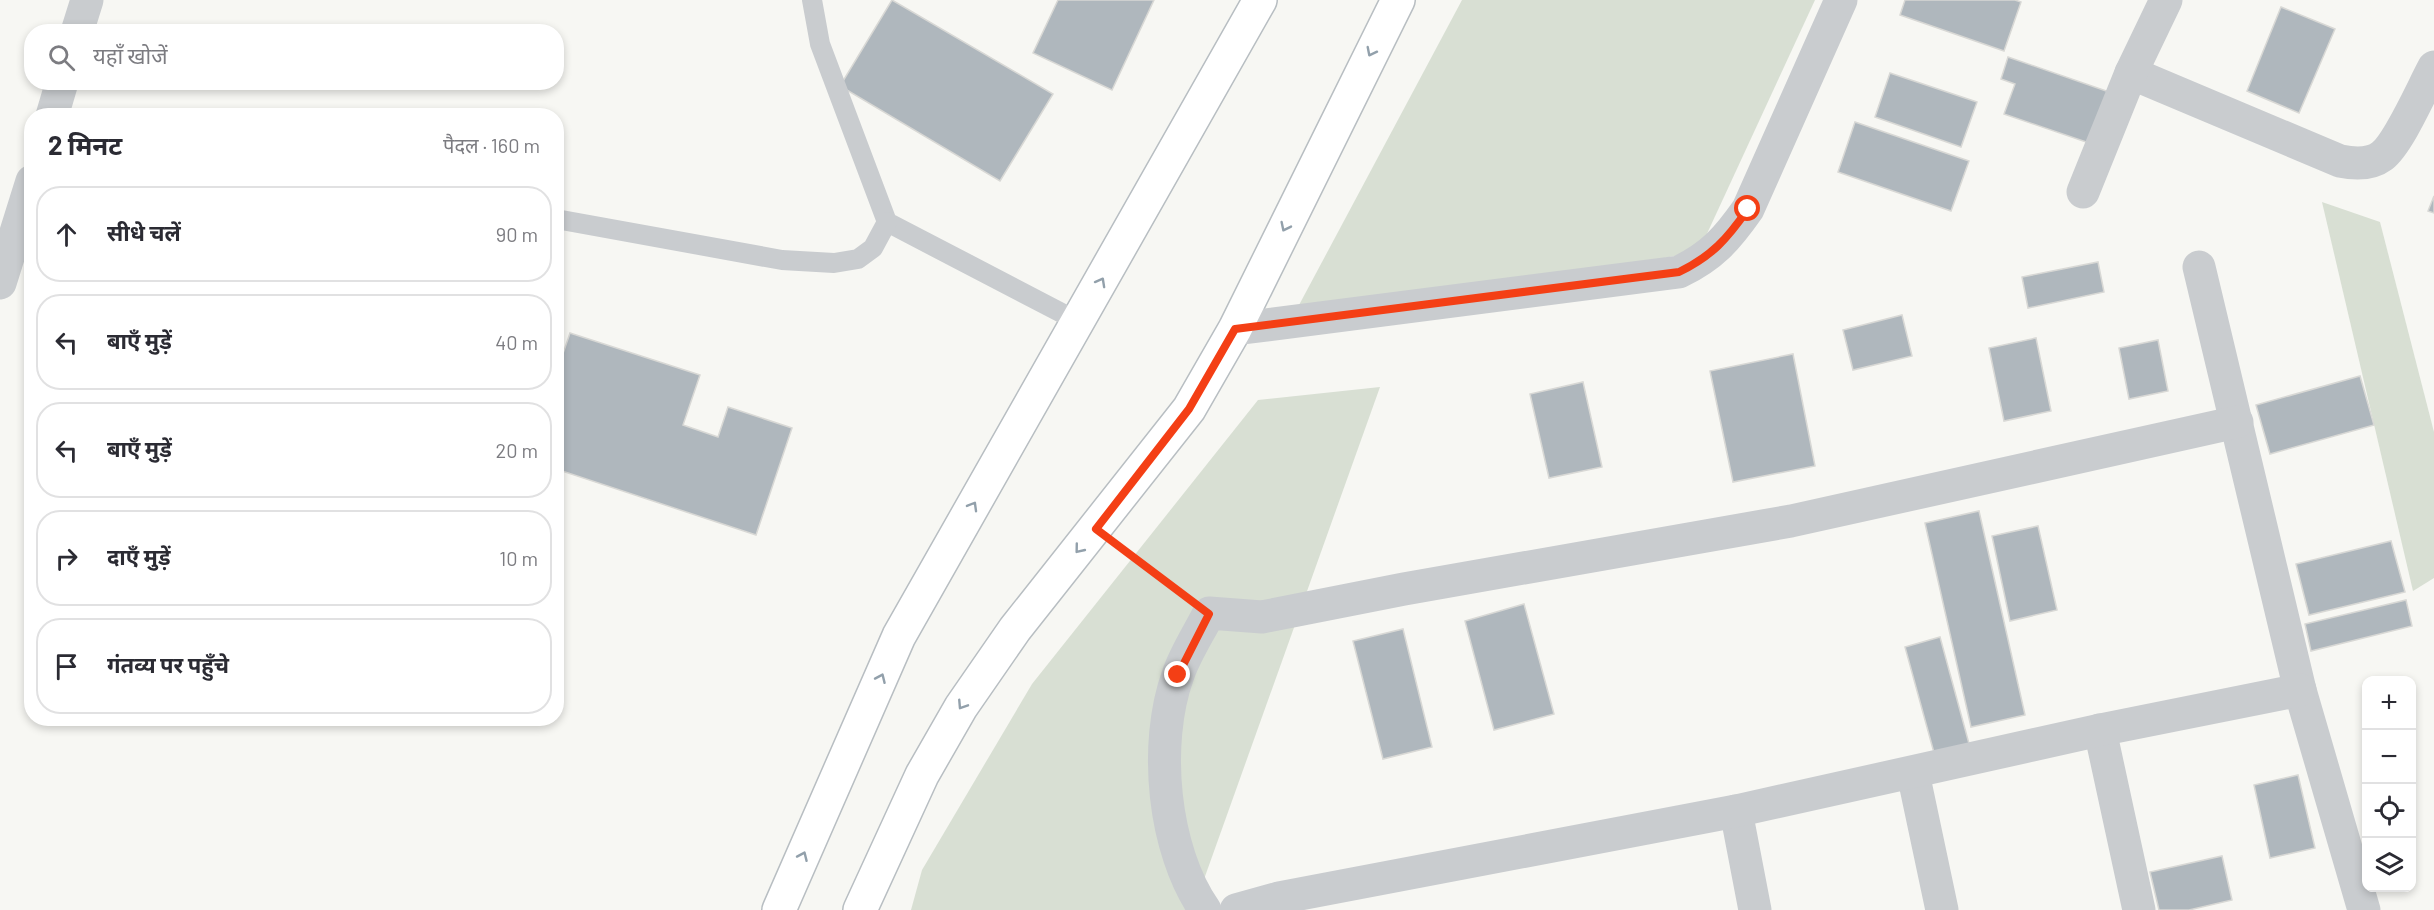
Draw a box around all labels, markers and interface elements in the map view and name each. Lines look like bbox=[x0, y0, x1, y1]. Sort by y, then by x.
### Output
search box bbox=[24, 24, 564, 90]
icon: search bbox=[45, 41, 78, 74]
text: यहाँ खोजें bbox=[93, 42, 168, 68]
one-way arrow bbox=[1367, 46, 1379, 57]
text: 2 मिनट bbox=[48, 129, 122, 160]
text: पैदल · 160 m bbox=[443, 133, 540, 157]
route start bbox=[1734, 195, 1760, 221]
icon: ahead bbox=[50, 218, 83, 251]
text: सीधे चलें bbox=[107, 219, 181, 245]
one-way arrow bbox=[1281, 221, 1292, 232]
text: 90 m bbox=[496, 222, 538, 246]
one-way arrow bbox=[1094, 278, 1105, 288]
icon: left bbox=[50, 326, 83, 359]
text: बाएँ मुड़ें bbox=[107, 327, 172, 353]
text: 40 m bbox=[495, 330, 538, 354]
icon: left bbox=[50, 434, 83, 467]
text: बाएँ मुड़ें bbox=[107, 435, 172, 461]
text: 20 m bbox=[495, 438, 538, 462]
one-way arrow bbox=[966, 502, 978, 512]
icon: right bbox=[50, 542, 83, 575]
text: दाएँ मुड़ें bbox=[107, 543, 170, 569]
one-way arrow bbox=[1076, 543, 1087, 554]
text: 10 m bbox=[499, 546, 538, 570]
icon: arrive bbox=[50, 650, 83, 683]
text: गंतव्य पर पहुँचे bbox=[107, 651, 229, 677]
route end bbox=[1164, 661, 1190, 687]
one-way arrow bbox=[874, 673, 886, 684]
map controls bbox=[2362, 676, 2416, 892]
button: + bbox=[2362, 676, 2416, 730]
one-way arrow bbox=[958, 698, 969, 709]
button: − bbox=[2362, 730, 2416, 784]
button: locate bbox=[2362, 784, 2416, 838]
button: layers bbox=[2362, 838, 2416, 892]
one-way arrow bbox=[796, 852, 808, 863]

